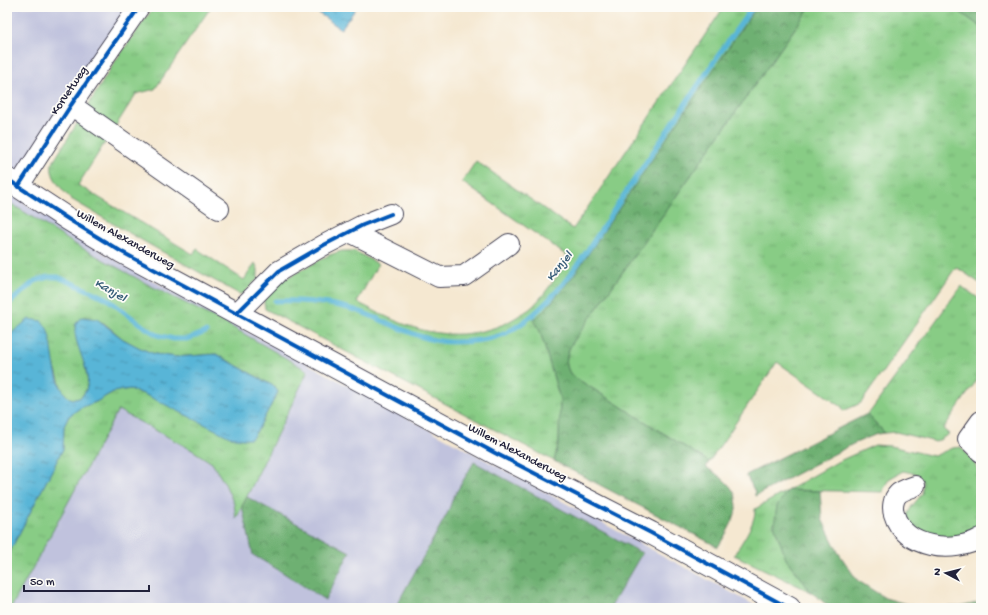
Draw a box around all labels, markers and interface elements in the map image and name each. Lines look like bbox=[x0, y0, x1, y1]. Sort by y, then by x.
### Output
street label: Korvetweg bbox=[49, 64, 91, 118]
street label: Willem Alexanderweg bbox=[73, 207, 177, 273]
water label: Kanjel bbox=[543, 248, 577, 285]
water label: Kanjel bbox=[92, 276, 129, 307]
street label: Willem Alexanderweg bbox=[465, 421, 569, 485]
north arrow bbox=[926, 553, 966, 593]
scale bar bbox=[24, 567, 149, 593]
text: N bbox=[932, 568, 944, 576]
text: 50 m bbox=[30, 576, 55, 590]

